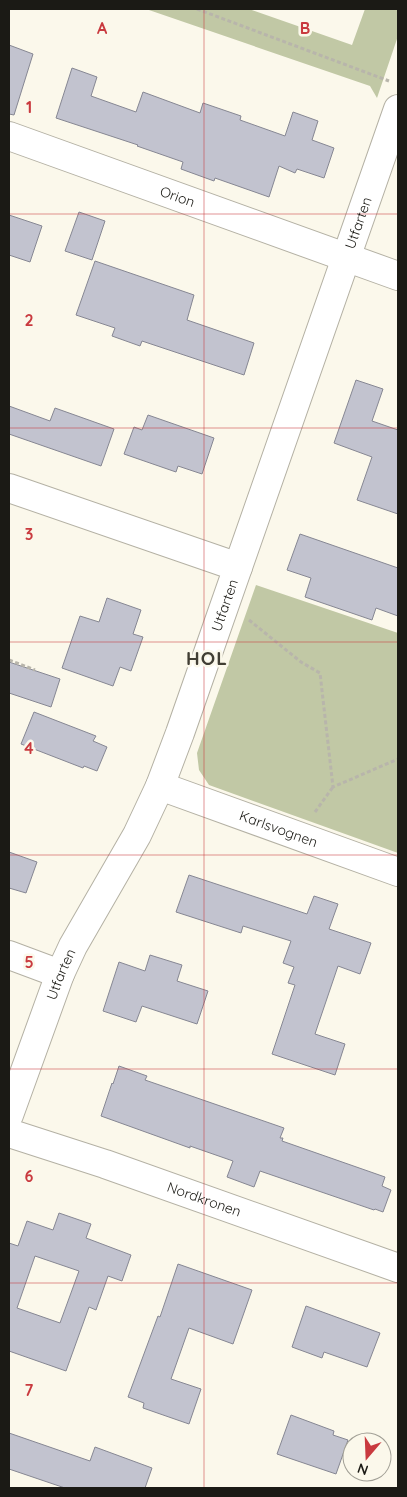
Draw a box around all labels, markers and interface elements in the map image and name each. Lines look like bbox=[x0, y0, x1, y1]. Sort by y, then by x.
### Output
text: A bbox=[97, 18, 108, 38]
text: B bbox=[300, 18, 310, 38]
text: 1 bbox=[26, 97, 32, 117]
street label: Orion bbox=[158, 182, 197, 211]
street label: Utfarten bbox=[341, 194, 376, 251]
text: 2 bbox=[24, 310, 34, 330]
text: 3 bbox=[25, 524, 33, 544]
street label: Utfarten bbox=[207, 577, 242, 634]
district label: HOL bbox=[186, 646, 228, 670]
text: 4 bbox=[24, 738, 34, 758]
street label: Karlsvognen bbox=[237, 806, 320, 851]
street label: Utfarten bbox=[42, 946, 80, 1002]
text: 5 bbox=[24, 952, 34, 972]
text: 6 bbox=[25, 1166, 34, 1186]
street label: Nordkronen bbox=[165, 1178, 244, 1221]
text: 7 bbox=[25, 1380, 34, 1400]
north arrow bbox=[342, 1432, 392, 1482]
text: N bbox=[355, 1459, 371, 1479]

